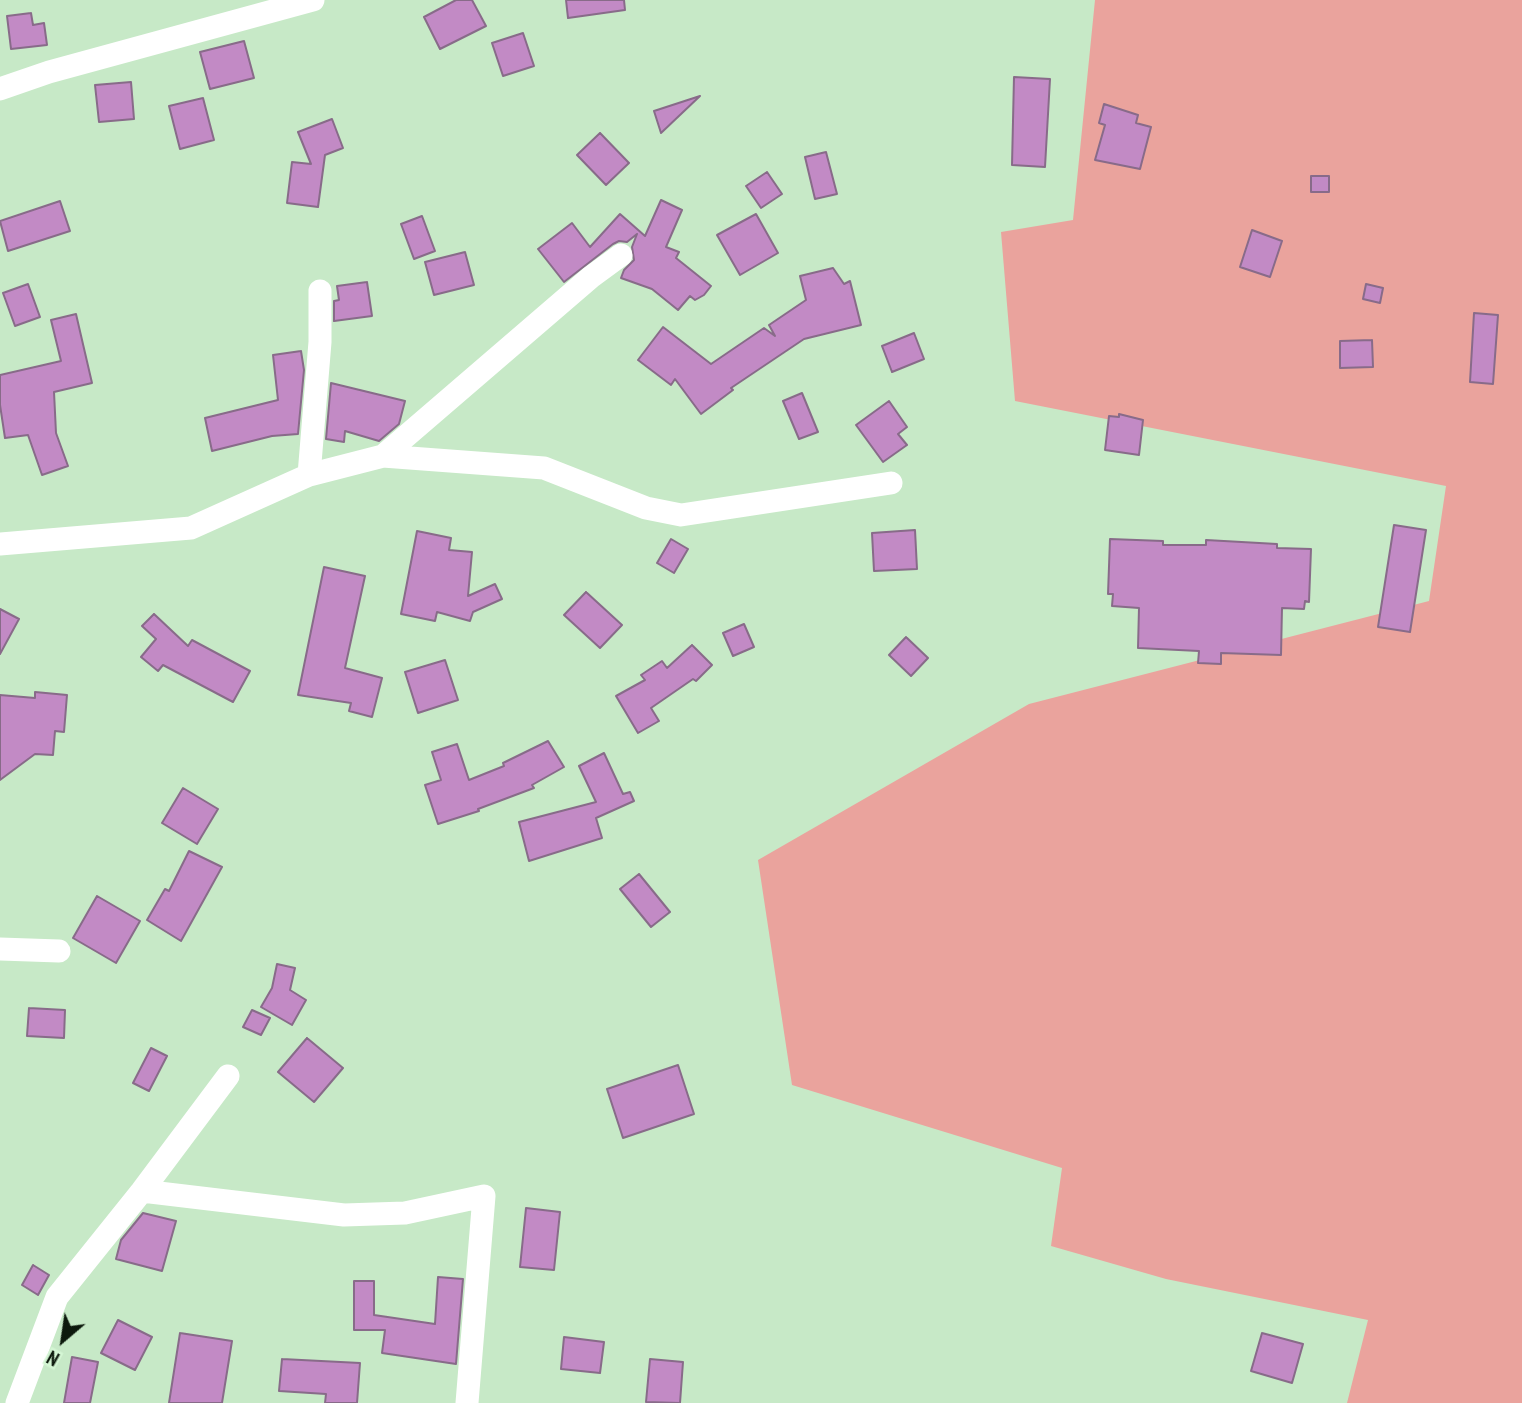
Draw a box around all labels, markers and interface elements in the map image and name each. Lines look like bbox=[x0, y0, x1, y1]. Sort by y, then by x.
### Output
north arrow bbox=[28, 1305, 98, 1375]
text: N bbox=[43, 1345, 63, 1371]

